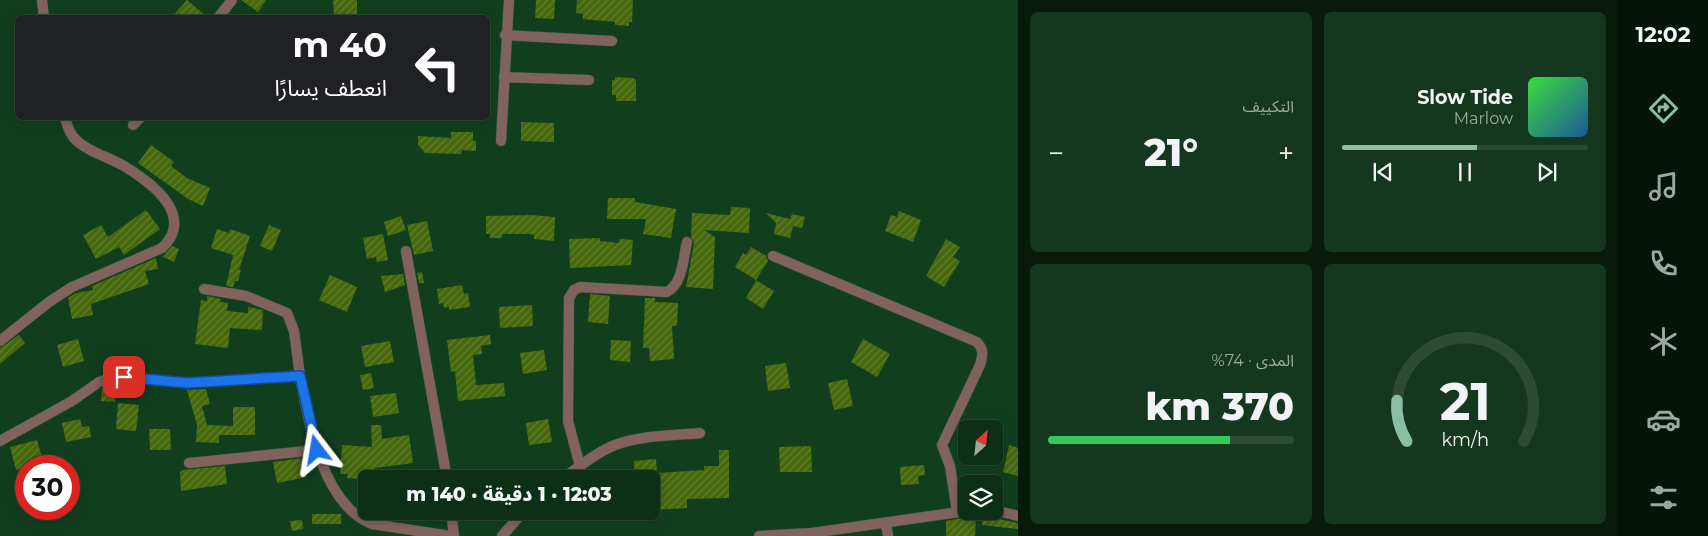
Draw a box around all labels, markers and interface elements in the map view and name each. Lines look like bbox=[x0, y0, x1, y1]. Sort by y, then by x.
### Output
text: 12:02 bbox=[1635, 21, 1691, 48]
text: 40 m bbox=[292, 23, 387, 66]
icon: left bbox=[405, 35, 470, 100]
text: انعطف يسارًا bbox=[274, 75, 387, 102]
text: Slow Tide bbox=[1417, 86, 1513, 109]
icon: directions bbox=[1646, 91, 1681, 126]
text: التكييف bbox=[1242, 97, 1294, 116]
text: Marlow bbox=[1454, 109, 1513, 128]
text: 21° bbox=[1144, 129, 1198, 176]
text: − bbox=[1048, 136, 1064, 170]
text: + bbox=[1278, 136, 1294, 170]
icon: previous bbox=[1369, 158, 1397, 186]
icon: pause bbox=[1451, 158, 1479, 186]
icon: next bbox=[1533, 158, 1561, 186]
icon: music bbox=[1646, 169, 1681, 204]
icon: phone bbox=[1646, 246, 1681, 281]
icon: climate bbox=[1646, 324, 1681, 359]
text: المدى · 74% bbox=[1211, 351, 1294, 370]
pin bbox=[103, 356, 145, 398]
icon: arrive bbox=[110, 363, 138, 391]
text: 21 bbox=[1439, 370, 1491, 433]
text: 370 km bbox=[1146, 383, 1294, 430]
icon: car bbox=[1646, 402, 1681, 437]
north arrow bbox=[958, 420, 1002, 465]
map controls bbox=[958, 420, 1003, 520]
position arrow bbox=[290, 423, 342, 475]
text: km/h bbox=[1441, 429, 1489, 450]
speed limit sign: 30 bbox=[15, 455, 80, 520]
button: layers bbox=[958, 475, 1003, 520]
icon: filters bbox=[1646, 480, 1681, 515]
text: 12:03 · 1 دقيقة · 140 m bbox=[406, 483, 612, 506]

